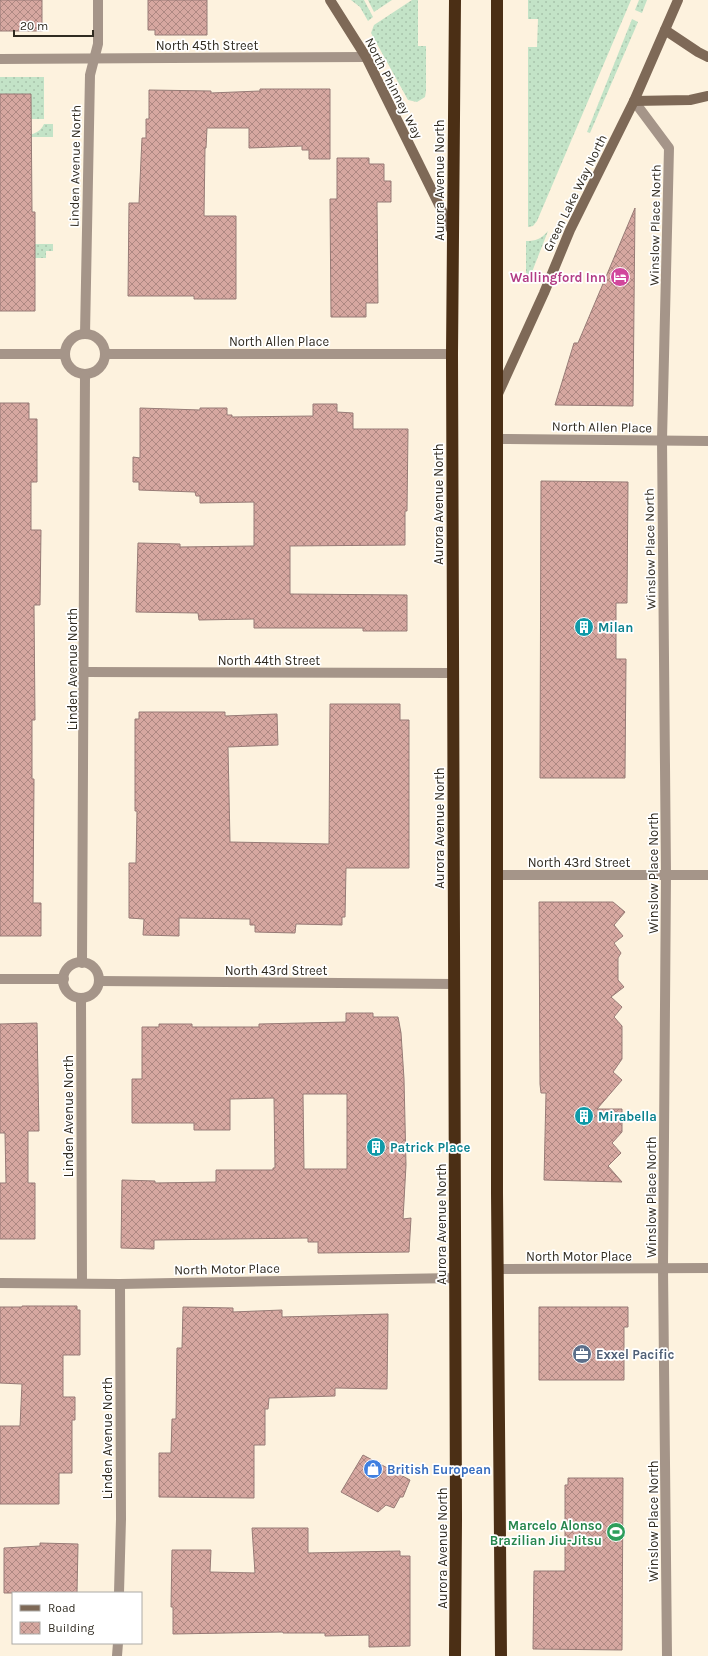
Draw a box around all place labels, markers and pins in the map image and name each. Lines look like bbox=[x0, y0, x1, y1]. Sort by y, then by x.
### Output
hotel icon: Wallingford Inn bbox=[609, 266, 631, 288]
place label: Wallingford Inn bbox=[510, 270, 606, 285]
building icon: Milan bbox=[573, 616, 595, 638]
place label: Milan bbox=[598, 620, 633, 635]
building icon: Mirabella bbox=[573, 1105, 595, 1127]
place label: Mirabella bbox=[598, 1109, 657, 1124]
building icon: Patrick Place bbox=[365, 1136, 387, 1158]
place label: Patrick Place bbox=[390, 1140, 471, 1155]
office icon: Exxel Pacific bbox=[571, 1343, 593, 1365]
place label: Exxel Pacific bbox=[596, 1347, 675, 1362]
shop icon: British European bbox=[362, 1458, 384, 1480]
place label: British European bbox=[387, 1462, 491, 1477]
place label: Marcelo Alonso Brazilian Jiu-Jitsu bbox=[490, 1518, 602, 1548]
sports icon: Marcelo Alonso Brazilian Jiu-Jitsu bbox=[605, 1521, 627, 1543]

